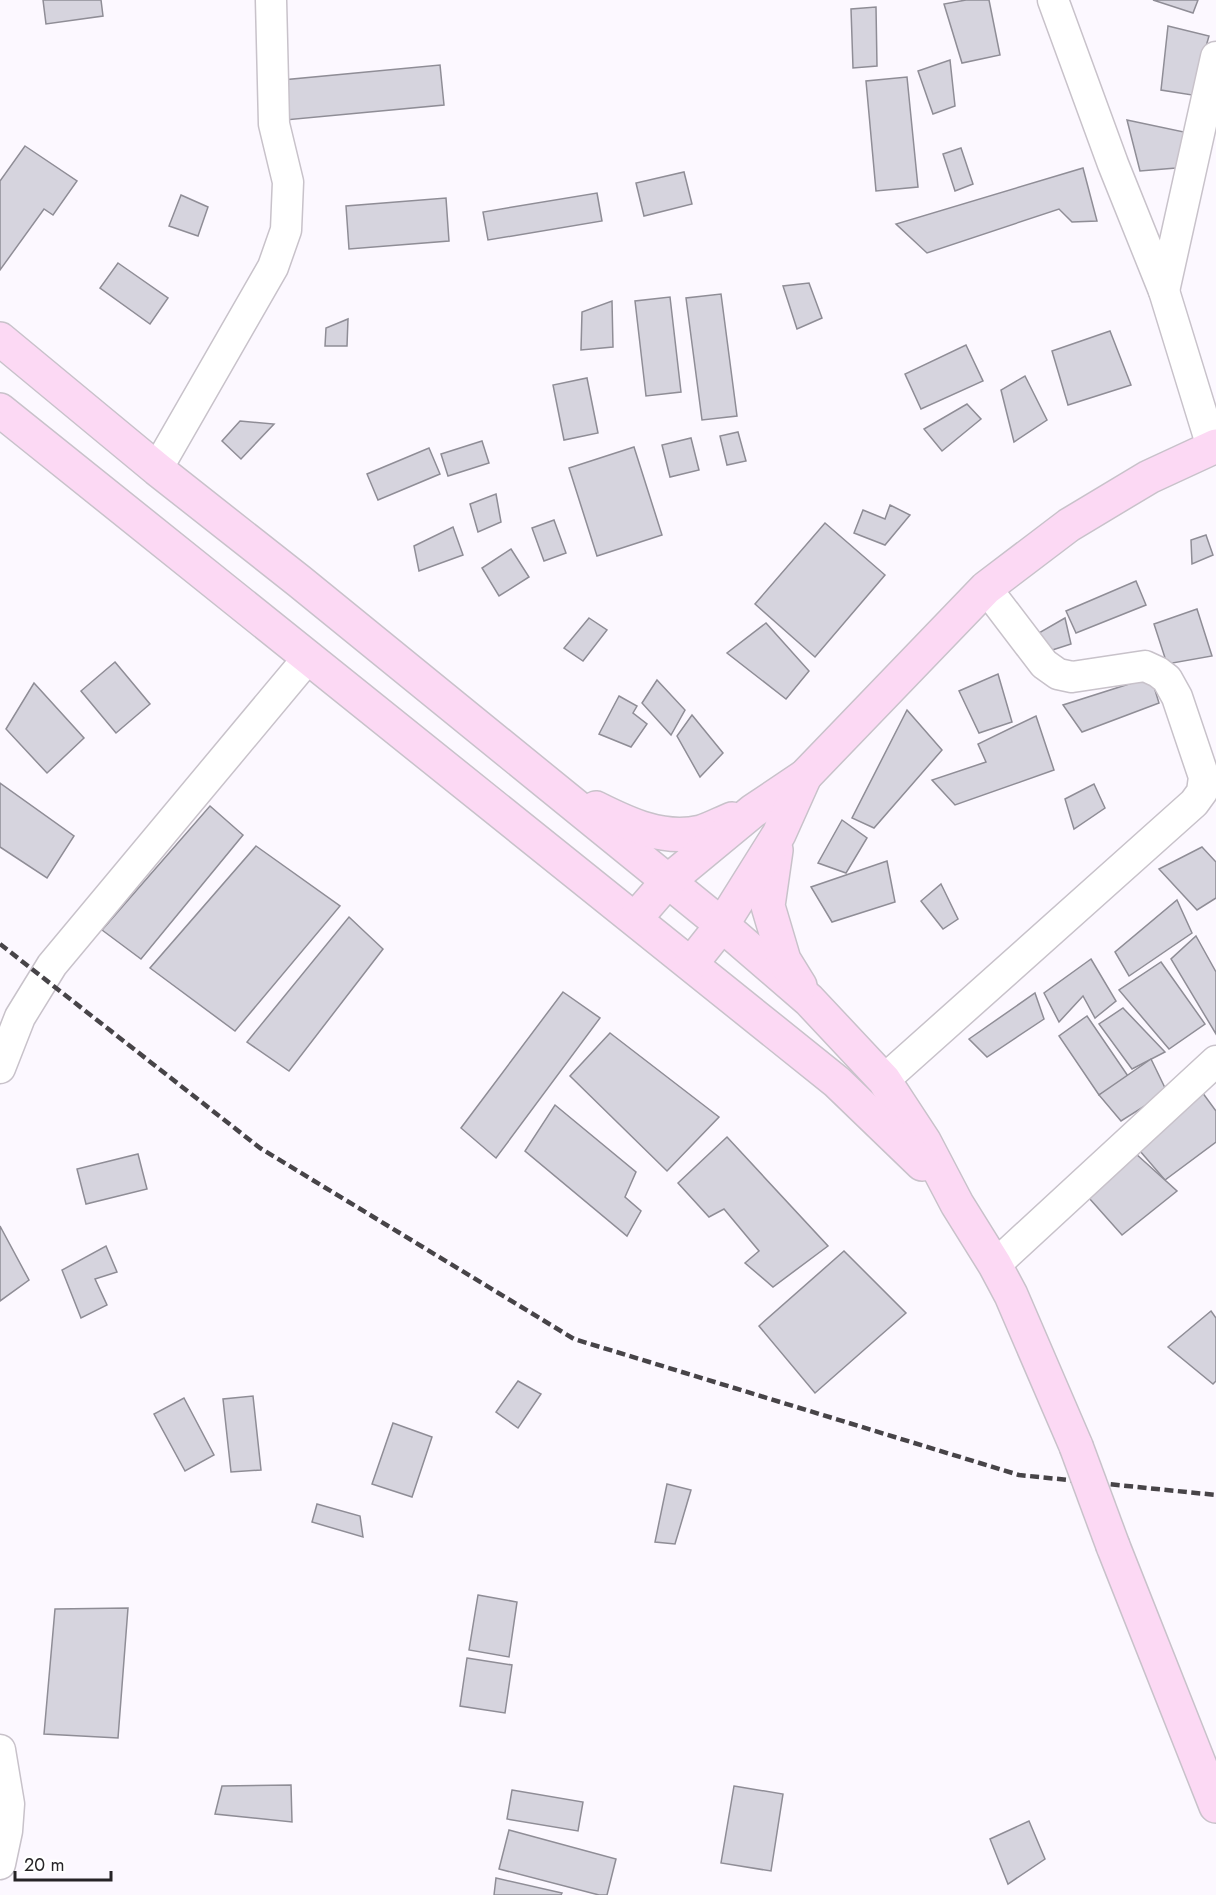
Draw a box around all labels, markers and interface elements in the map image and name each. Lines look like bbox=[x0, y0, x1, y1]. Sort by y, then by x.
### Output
scale bar bbox=[15, 1844, 111, 1882]
text: 20 m bbox=[24, 1852, 64, 1878]

